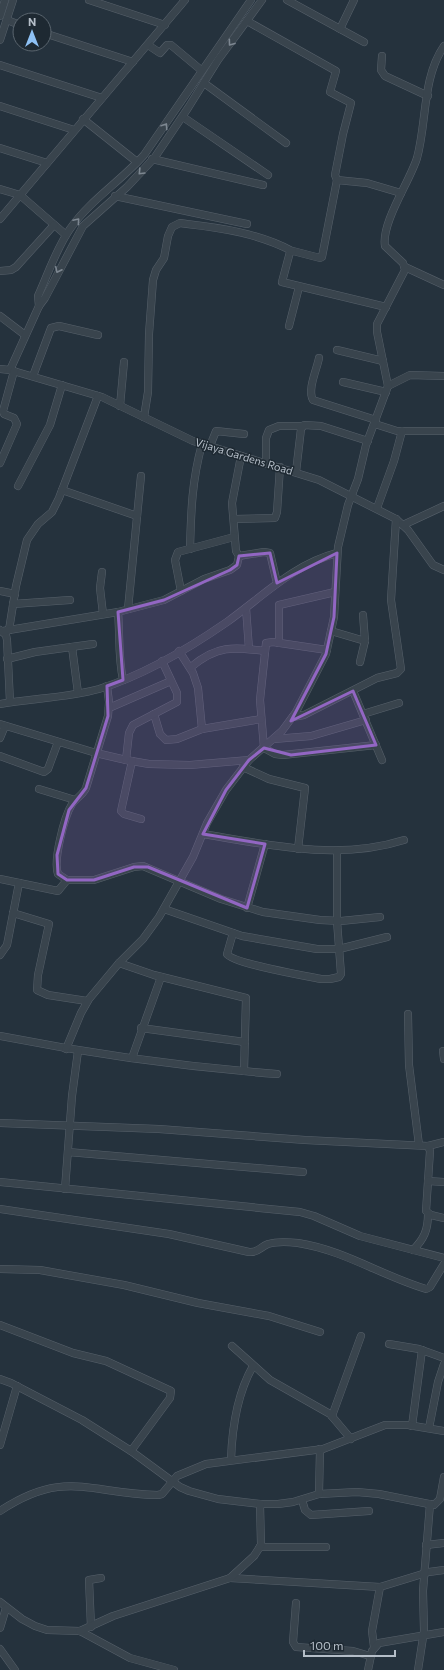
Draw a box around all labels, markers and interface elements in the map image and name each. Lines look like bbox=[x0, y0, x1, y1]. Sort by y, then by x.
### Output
north arrow bbox=[12, 12, 52, 52]
text: N bbox=[28, 15, 36, 28]
one-way arrow bbox=[229, 38, 236, 45]
one-way arrow bbox=[160, 123, 167, 130]
one-way arrow bbox=[138, 167, 146, 175]
one-way arrow bbox=[72, 218, 79, 225]
one-way arrow bbox=[56, 266, 63, 274]
street label: Vijaya Gardens Road bbox=[194, 435, 294, 477]
scale bar bbox=[304, 1632, 395, 1658]
text: 100 m bbox=[310, 1638, 344, 1652]

